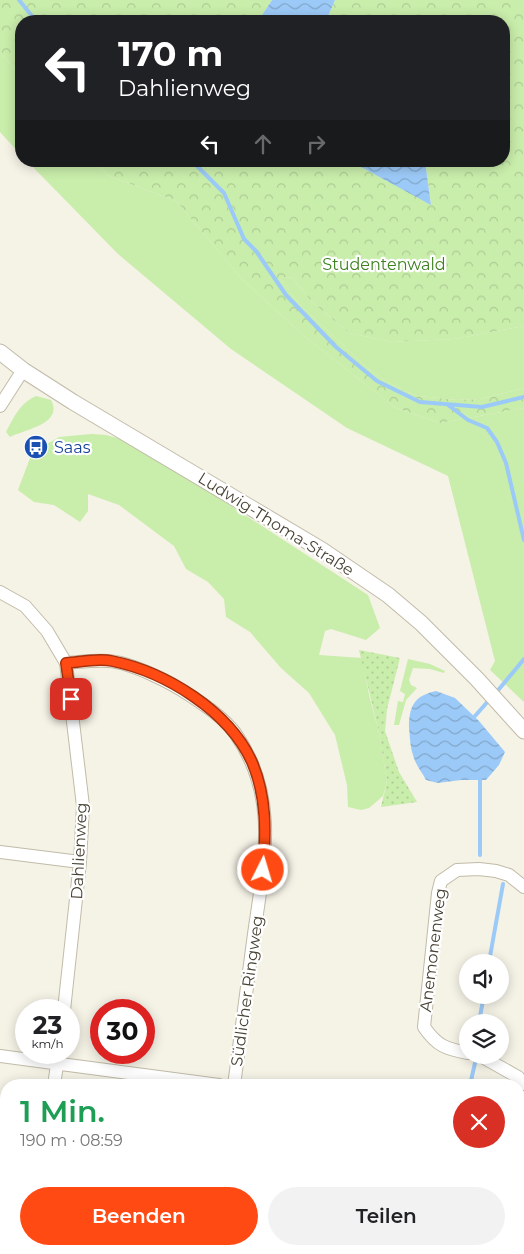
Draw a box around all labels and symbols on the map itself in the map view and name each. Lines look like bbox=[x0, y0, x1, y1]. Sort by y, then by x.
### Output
park label: Studentenwald bbox=[322, 255, 446, 274]
bus stop icon: Saas bbox=[23, 434, 49, 460]
place label: Saas bbox=[54, 438, 91, 457]
street label: Ludwig-Thoma-Straße bbox=[195, 468, 357, 580]
pin bbox=[50, 678, 92, 720]
street label: Dahlienweg bbox=[67, 802, 91, 900]
position arrow bbox=[236, 843, 288, 895]
street label: Anemonenweg bbox=[416, 887, 450, 1013]
street label: Südlicher Ringweg bbox=[227, 914, 267, 1068]
speed limit sign: 30 bbox=[90, 999, 155, 1064]

